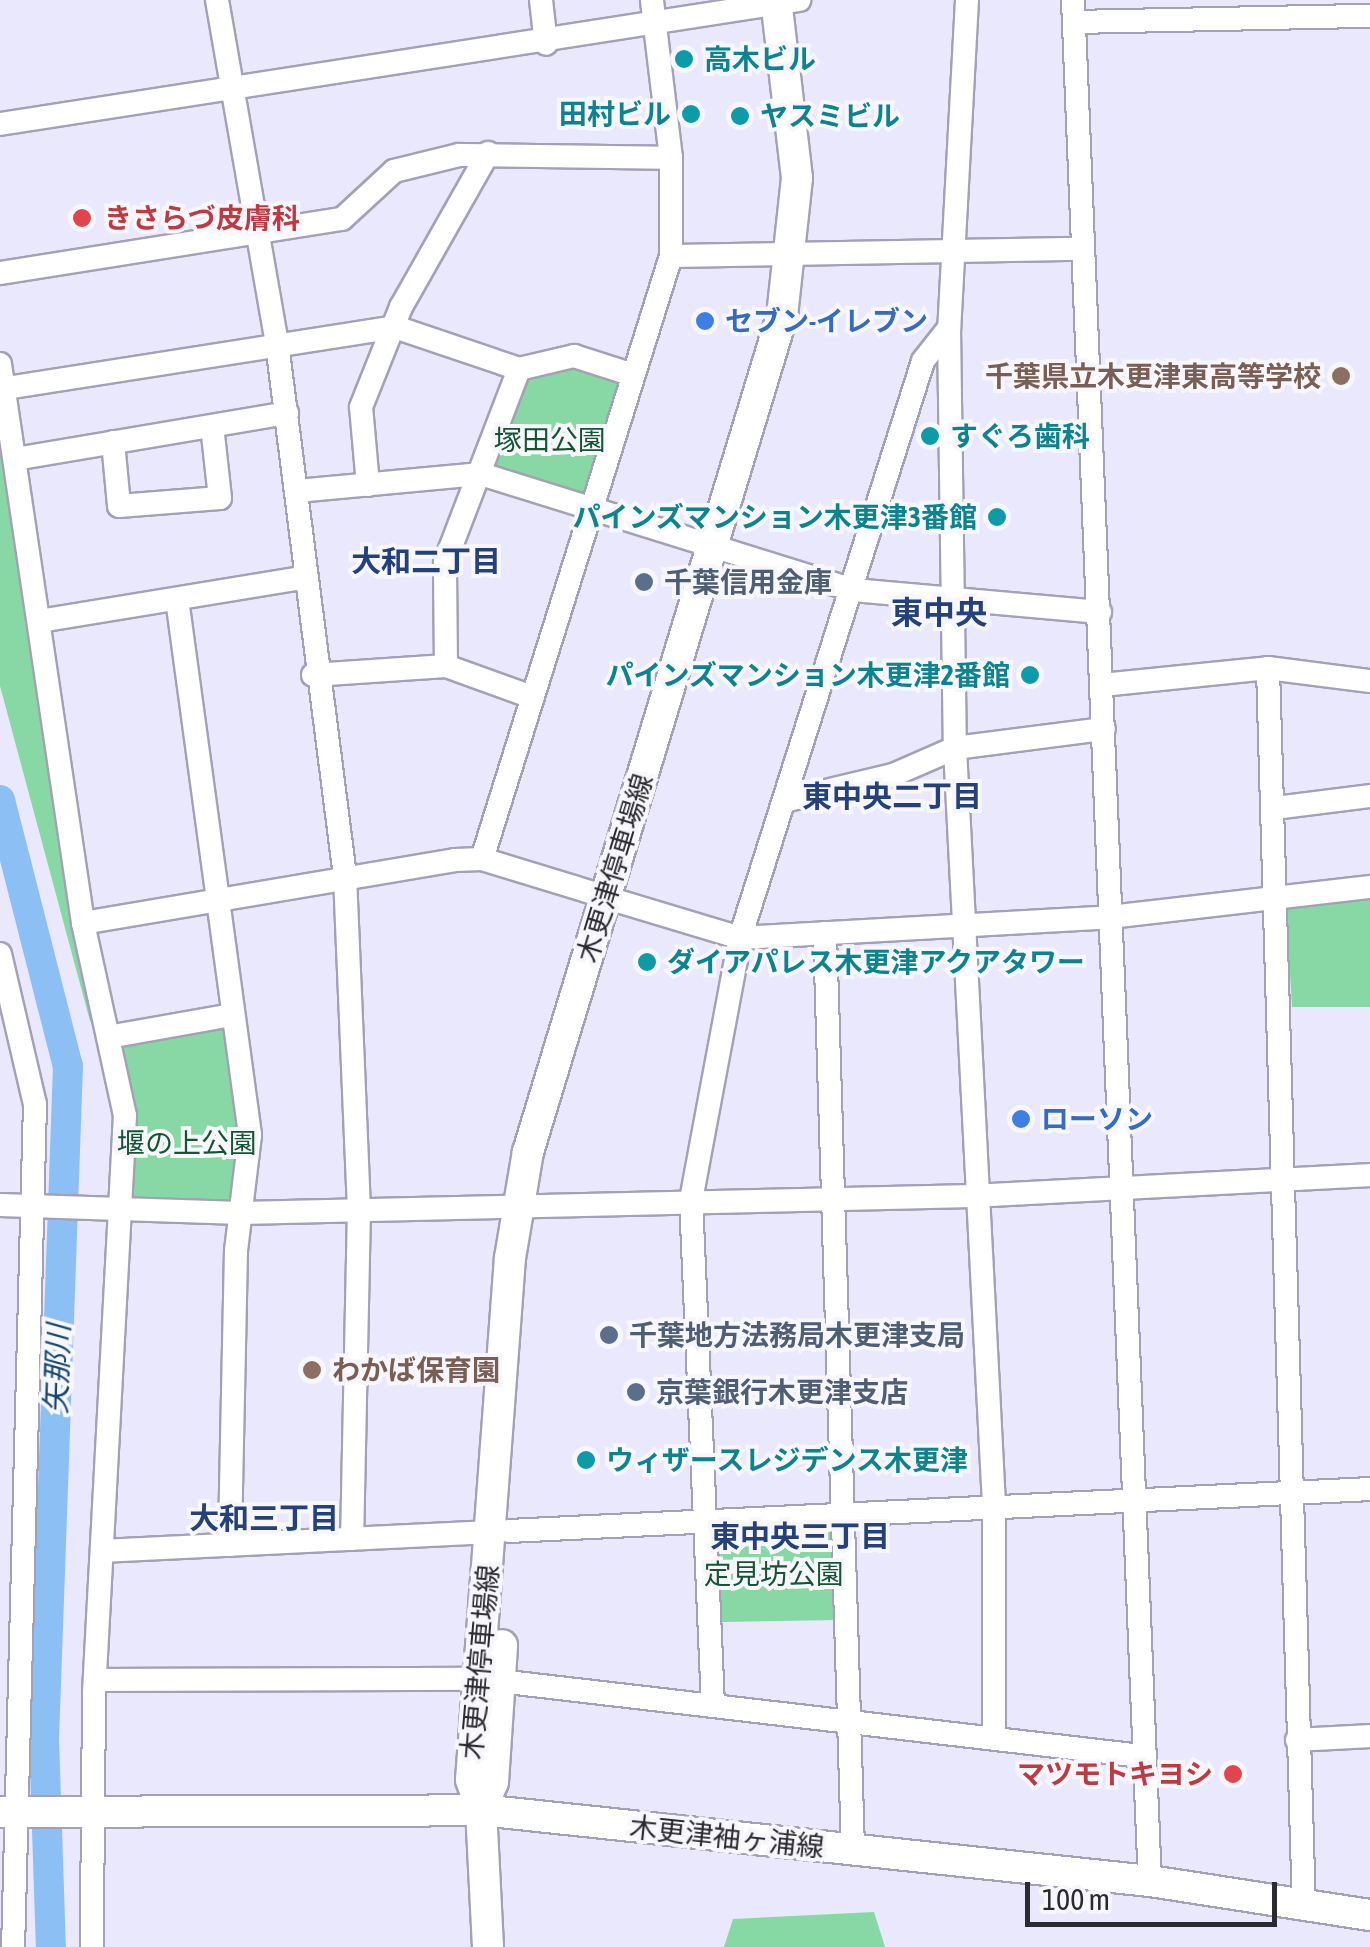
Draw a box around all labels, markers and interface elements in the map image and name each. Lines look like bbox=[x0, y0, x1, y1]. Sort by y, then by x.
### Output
place label: 高木ビル bbox=[704, 42, 816, 76]
marker: 高木ビル bbox=[673, 48, 695, 70]
place label: 田村ビル bbox=[559, 97, 671, 131]
place label: ヤスミビル bbox=[760, 99, 900, 133]
marker: 田村ビル bbox=[680, 103, 702, 125]
marker: ヤスミビル bbox=[729, 105, 751, 127]
place label: きさらづ皮膚科 bbox=[104, 201, 300, 235]
marker: きさらづ皮膚科 bbox=[69, 205, 95, 231]
place label: セブン-イレブン bbox=[725, 304, 928, 338]
marker: セブン-イレブン bbox=[694, 310, 716, 332]
place label: 千葉県立木更津東高等学校 bbox=[985, 359, 1321, 393]
marker: 千葉県立木更津東高等学校 bbox=[1330, 365, 1352, 387]
place label: すぐろ歯科 bbox=[950, 419, 1090, 453]
park label: 塚田公園 bbox=[494, 423, 606, 457]
marker: すぐろ歯科 bbox=[919, 425, 941, 447]
place label: パインズマンション木更津3番館 bbox=[572, 500, 977, 534]
marker: パインズマンション木更津3番館 bbox=[986, 506, 1008, 528]
district label: 大和二丁目 bbox=[351, 543, 501, 579]
place label: 千葉信用金庫 bbox=[664, 565, 832, 599]
marker: 千葉信用金庫 bbox=[633, 571, 655, 593]
district label: 東中央 bbox=[891, 594, 987, 632]
place label: パインズマンション木更津2番館 bbox=[605, 658, 1010, 692]
marker: パインズマンション木更津2番館 bbox=[1019, 664, 1041, 686]
street label: 木更津停車場線 bbox=[570, 769, 660, 967]
district label: 東中央二丁目 bbox=[802, 778, 982, 814]
place label: ダイアパレス木更津アクアタワー bbox=[667, 945, 1087, 979]
marker: ダイアパレス木更津アクアタワー bbox=[636, 951, 658, 973]
place label: ローソン bbox=[1041, 1102, 1153, 1136]
marker: ローソン bbox=[1010, 1108, 1032, 1130]
park label: 堰の上公園 bbox=[117, 1126, 257, 1160]
place label: 千葉地方法務局木更津支局 bbox=[629, 1318, 965, 1352]
water label: 矢那川 bbox=[37, 1323, 77, 1415]
marker: 千葉地方法務局木更津支局 bbox=[598, 1324, 620, 1346]
place label: わかば保育園 bbox=[332, 1353, 500, 1387]
marker: わかば保育園 bbox=[301, 1359, 323, 1381]
place label: 京葉銀行木更津支店 bbox=[656, 1375, 908, 1409]
marker: 京葉銀行木更津支店 bbox=[625, 1381, 647, 1403]
place label: ウィザースレジデンス木更津 bbox=[606, 1443, 970, 1477]
marker: ウィザースレジデンス木更津 bbox=[575, 1449, 597, 1471]
district label: 大和三丁目 bbox=[189, 1500, 339, 1536]
district label: 東中央三丁目 bbox=[710, 1518, 890, 1554]
park label: 定見坊公園 bbox=[704, 1557, 844, 1591]
street label: 木更津停車場線 bbox=[455, 1563, 505, 1761]
place label: マツモトキヨシ bbox=[1017, 1757, 1213, 1791]
marker: マツモトキヨシ bbox=[1222, 1763, 1244, 1785]
street label: 木更津袖ヶ浦線 bbox=[628, 1810, 826, 1864]
scale bar bbox=[1030, 1862, 1282, 1924]
text: 100 m bbox=[1042, 1882, 1110, 1916]

